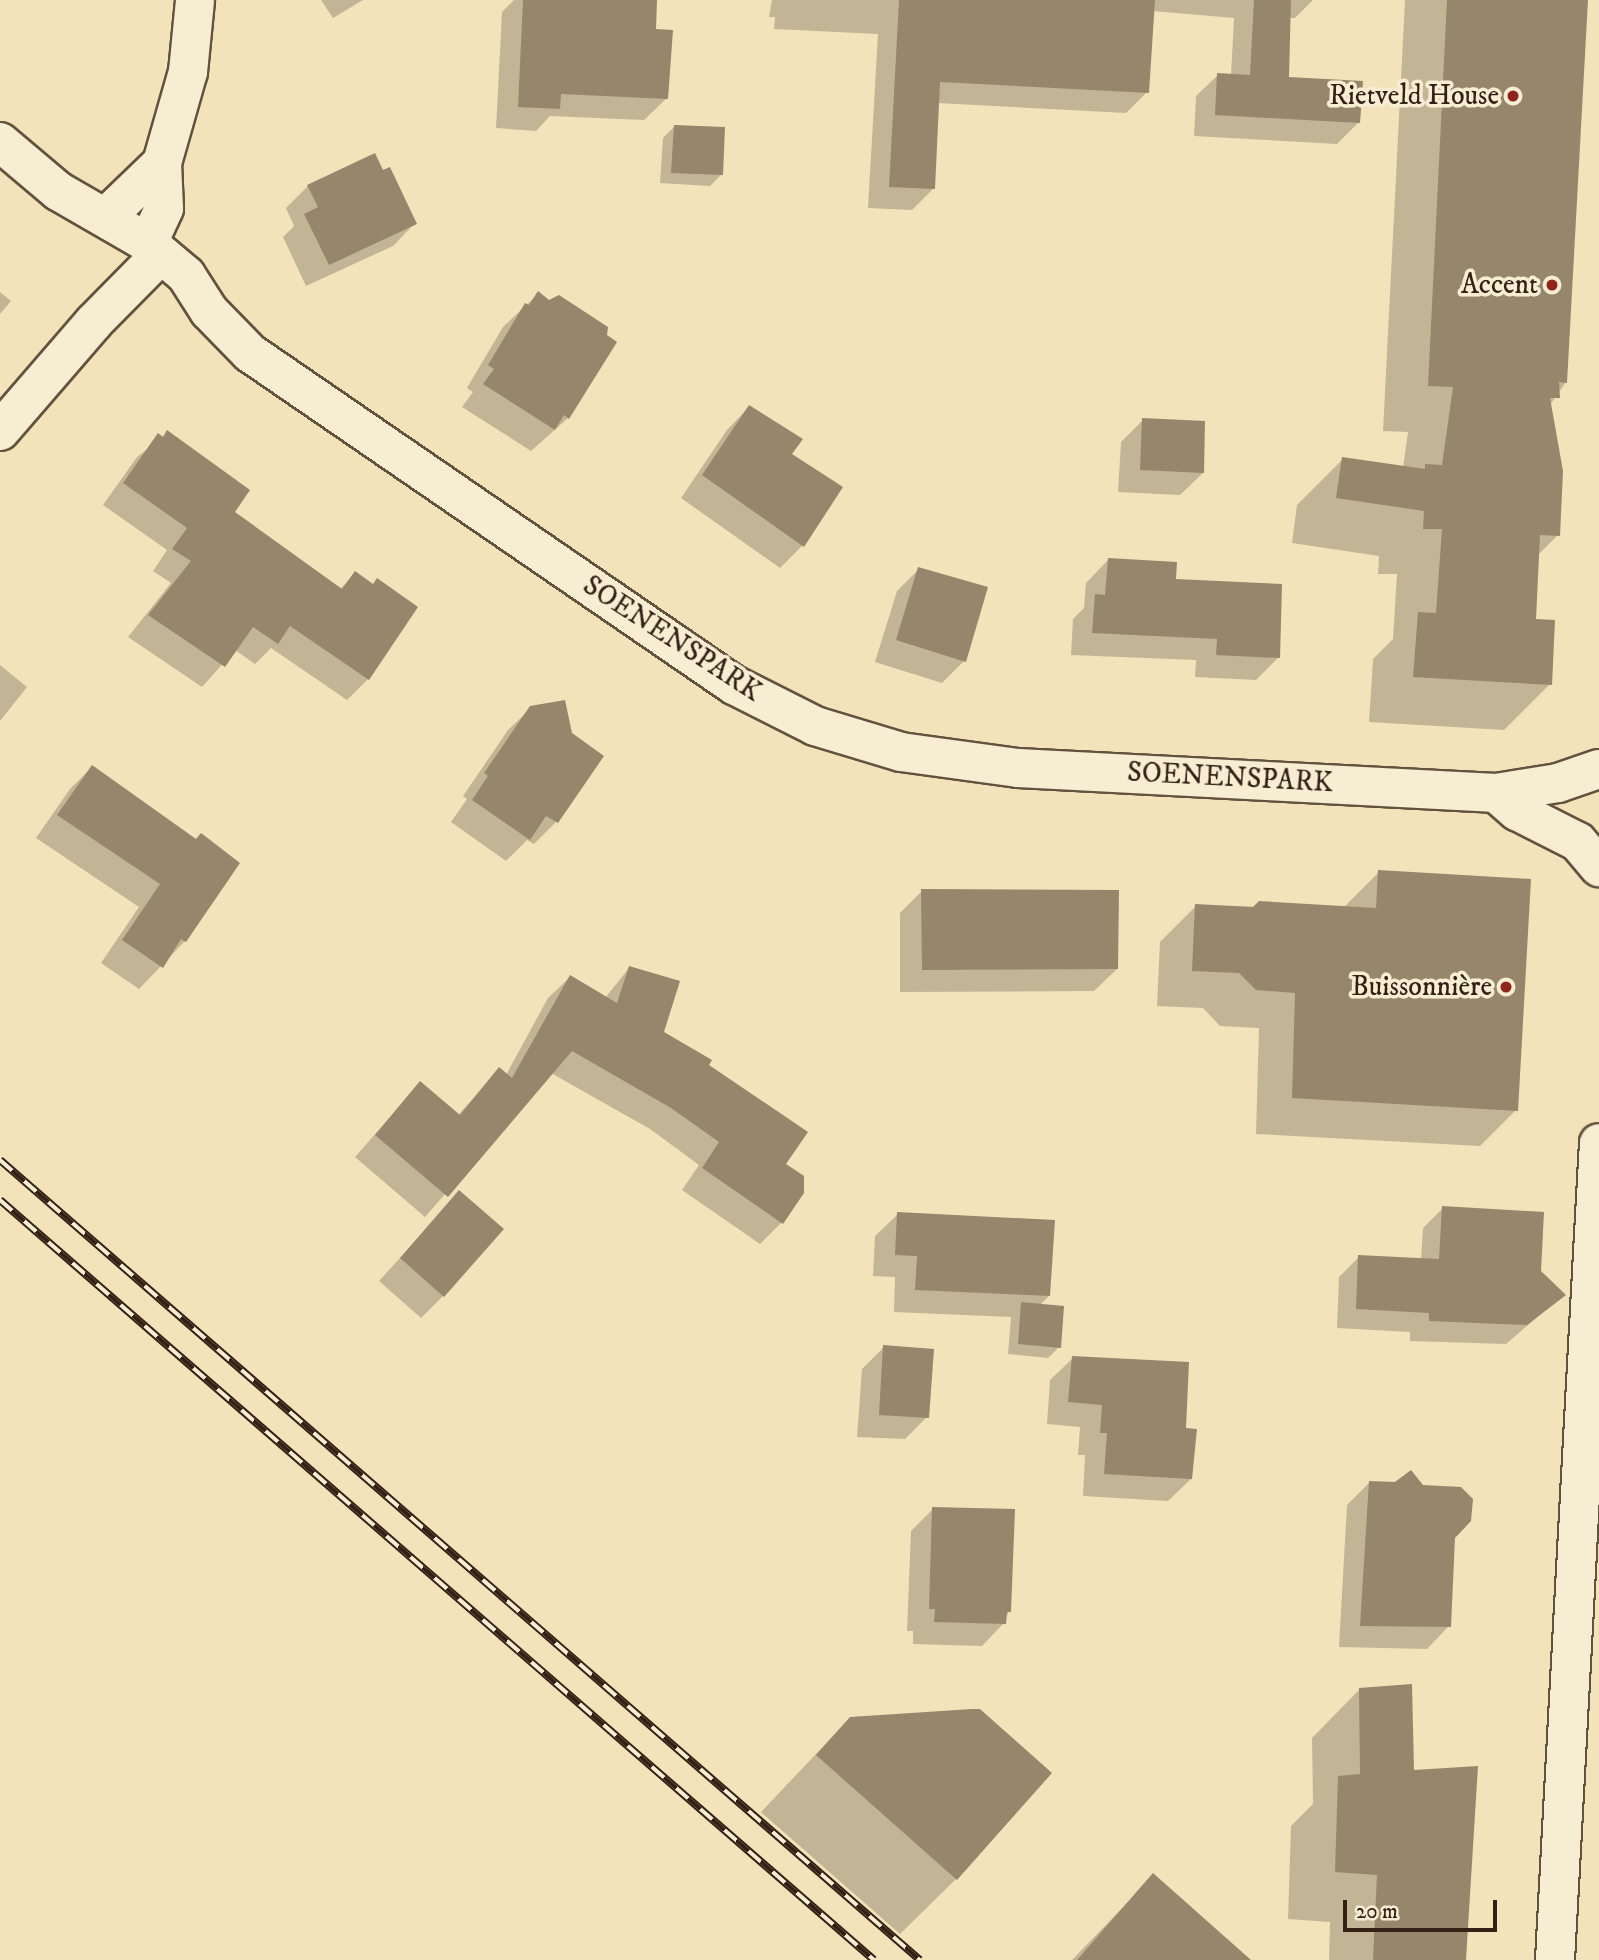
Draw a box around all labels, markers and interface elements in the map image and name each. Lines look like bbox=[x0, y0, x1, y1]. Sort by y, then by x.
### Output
place label: Rietveld House bbox=[1329, 79, 1499, 113]
marker: Rietveld House bbox=[1505, 88, 1521, 104]
place label: Accent bbox=[1461, 268, 1538, 302]
marker: Accent bbox=[1544, 277, 1560, 293]
street label: SOENENSPARK bbox=[576, 569, 768, 709]
street label: SOENENSPARK bbox=[1126, 756, 1334, 800]
place label: Buissonnière bbox=[1351, 970, 1492, 1004]
marker: Buissonnière bbox=[1498, 979, 1514, 995]
scale bar bbox=[1347, 1886, 1501, 1930]
text: 20 m bbox=[1356, 1899, 1398, 1925]

